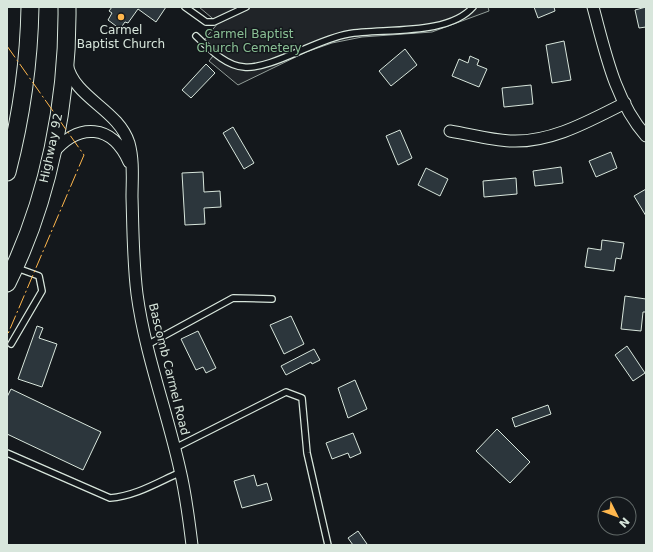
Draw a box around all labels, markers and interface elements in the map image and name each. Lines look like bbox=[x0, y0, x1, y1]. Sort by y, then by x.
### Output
marker: Carmel Baptist Church bbox=[116, 12, 126, 22]
place label: Carmel Baptist Church bbox=[77, 23, 165, 51]
park label: Carmel Baptist Church Cemetery bbox=[196, 27, 302, 55]
street label: Highway 92 bbox=[37, 112, 65, 184]
street label: Bascomb Carmel Road bbox=[146, 301, 192, 437]
north arrow bbox=[597, 496, 637, 536]
text: N bbox=[616, 515, 632, 530]

